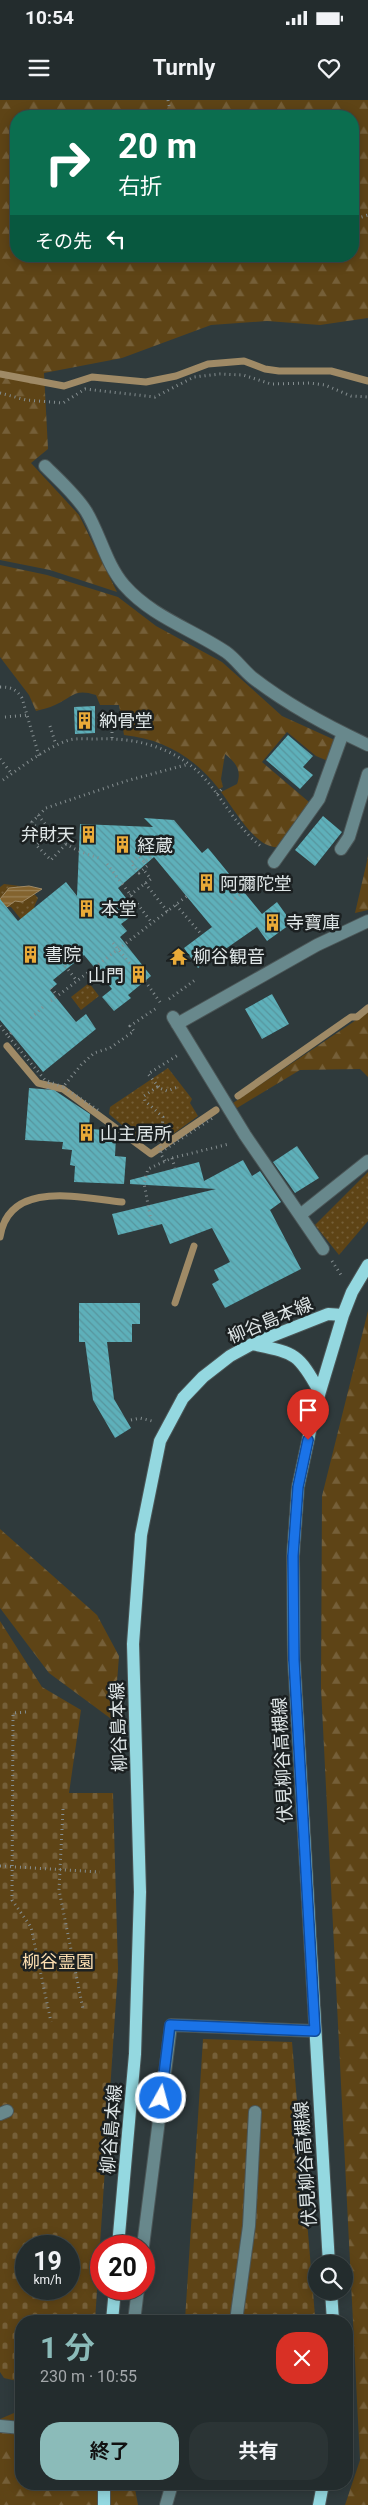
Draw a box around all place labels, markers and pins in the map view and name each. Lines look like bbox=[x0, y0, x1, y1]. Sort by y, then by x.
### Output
building icon: 納骨堂 bbox=[75, 710, 95, 730]
place label: 納骨堂 bbox=[99, 710, 153, 731]
place label: 弁財天 bbox=[21, 824, 75, 845]
building icon: 弁財天 bbox=[79, 824, 99, 844]
building icon: 経蔵 bbox=[113, 835, 133, 855]
place label: 経蔵 bbox=[137, 835, 173, 856]
building icon: 阿彌陀堂 bbox=[196, 873, 216, 893]
place label: 阿彌陀堂 bbox=[220, 873, 292, 894]
building icon: 本堂 bbox=[77, 898, 97, 918]
place label: 本堂 bbox=[101, 898, 137, 919]
building icon: 寺寶庫 bbox=[262, 912, 282, 932]
place label: 寺寶庫 bbox=[286, 912, 340, 933]
building icon: 書院 bbox=[21, 944, 41, 964]
place label: 書院 bbox=[45, 944, 81, 965]
temple icon: 柳谷観音 bbox=[169, 946, 189, 966]
place label: 柳谷観音 bbox=[193, 946, 265, 967]
place label: 山門 bbox=[88, 965, 124, 986]
building icon: 山門 bbox=[128, 965, 148, 985]
building icon: 山主居所 bbox=[76, 1123, 96, 1143]
place label: 山主居所 bbox=[100, 1123, 172, 1144]
pin bbox=[287, 1389, 329, 1440]

